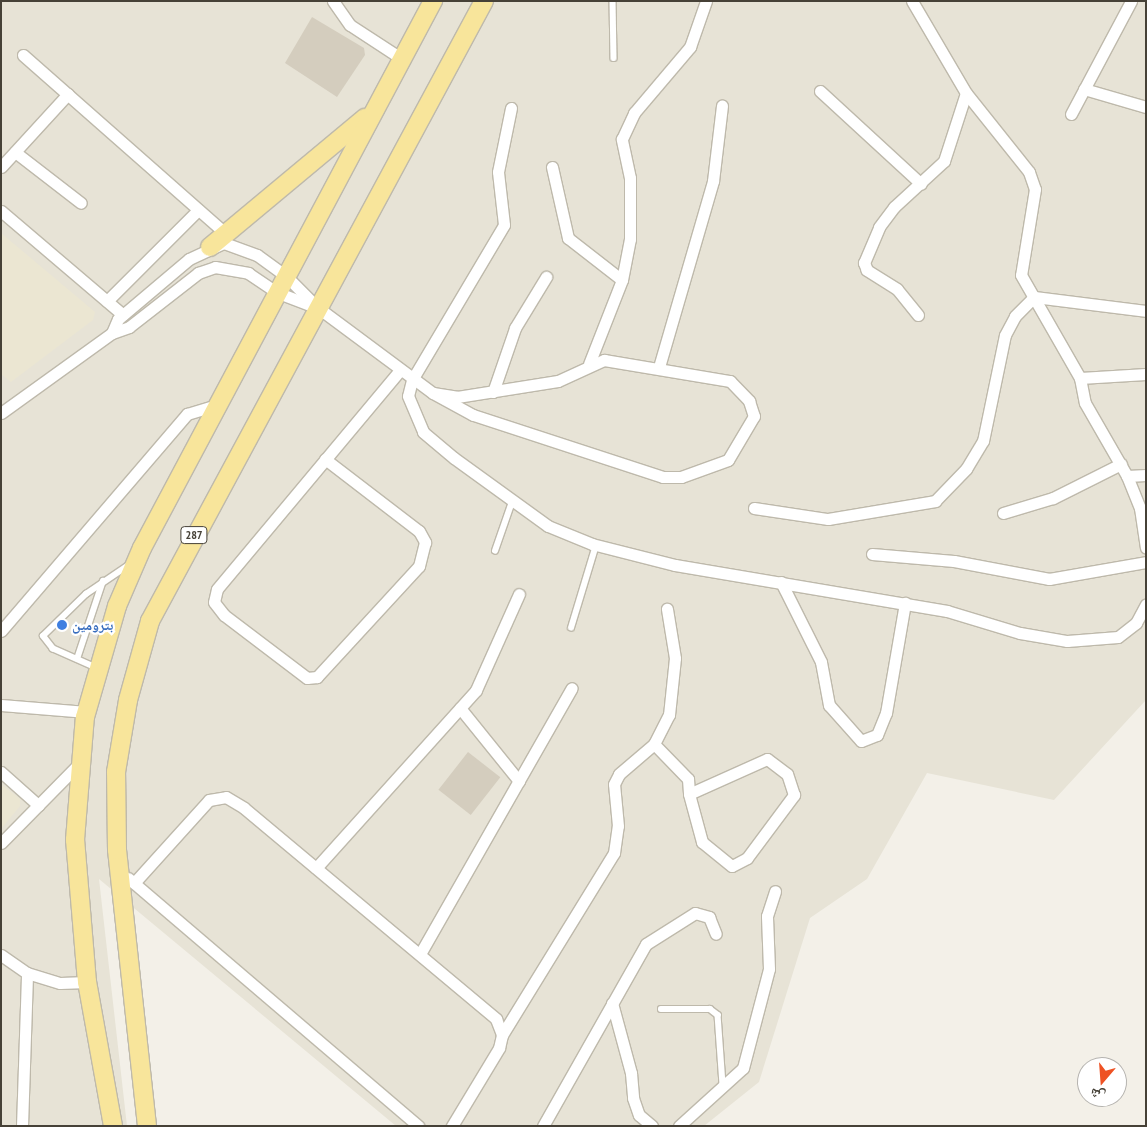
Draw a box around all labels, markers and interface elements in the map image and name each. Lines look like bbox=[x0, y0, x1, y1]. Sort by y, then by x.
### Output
road number: 287 bbox=[180, 526, 208, 544]
place label: بترومين bbox=[72, 617, 113, 633]
marker: بترومين bbox=[56, 619, 68, 631]
north arrow bbox=[1077, 1057, 1127, 1107]
text: ش bbox=[1088, 1084, 1108, 1106]

